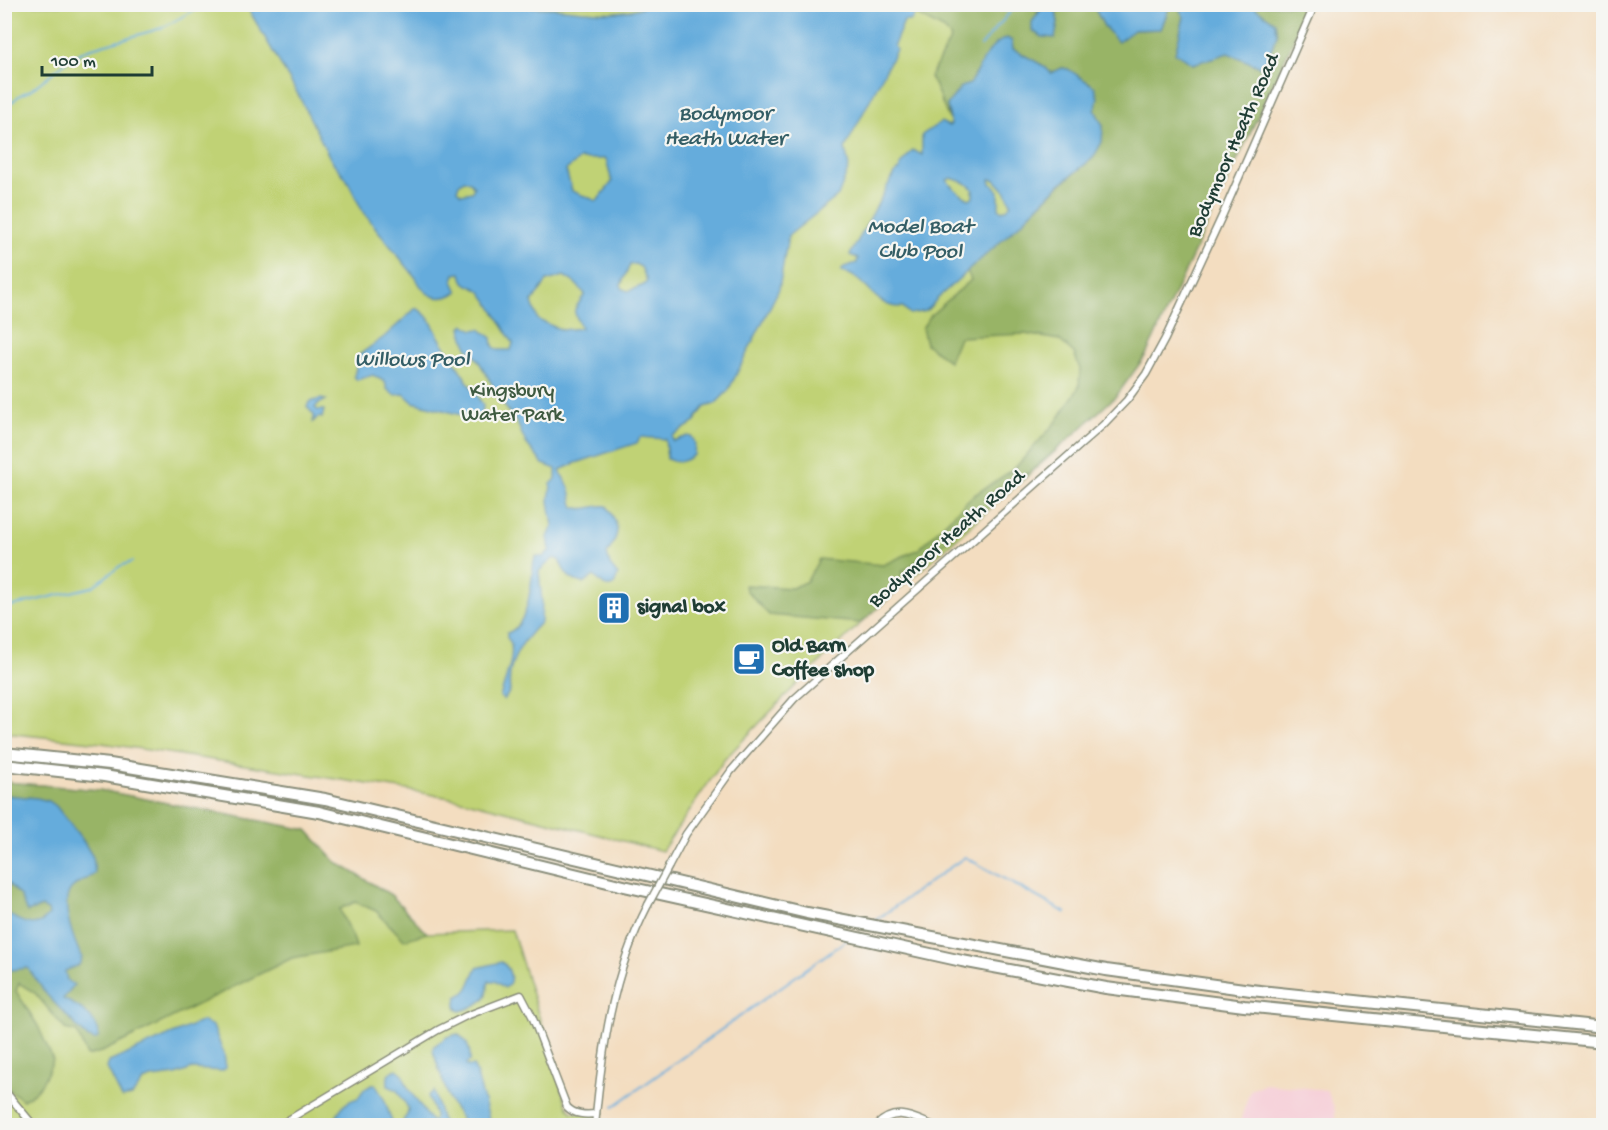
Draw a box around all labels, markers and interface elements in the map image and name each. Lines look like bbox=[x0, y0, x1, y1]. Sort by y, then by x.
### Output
scale bar bbox=[42, 39, 152, 77]
street label: Bodymoor Heath Road bbox=[1183, 49, 1287, 243]
text: 100 m bbox=[50, 52, 96, 73]
water label: Bodymoor Heath Water bbox=[664, 102, 790, 153]
water label: Model Boat Club Pool bbox=[868, 215, 976, 266]
water label: Willows Pool bbox=[355, 348, 471, 374]
park label: Kingsbury Water Park bbox=[461, 380, 565, 429]
street label: Bodymoor Heath Road bbox=[864, 464, 1032, 615]
building icon: signal box bbox=[596, 590, 632, 626]
place label: signal box bbox=[637, 596, 726, 621]
place label: Old Barn Coffee shop bbox=[771, 635, 875, 684]
cafe icon: Old Barn Coffee shop bbox=[731, 641, 767, 677]

